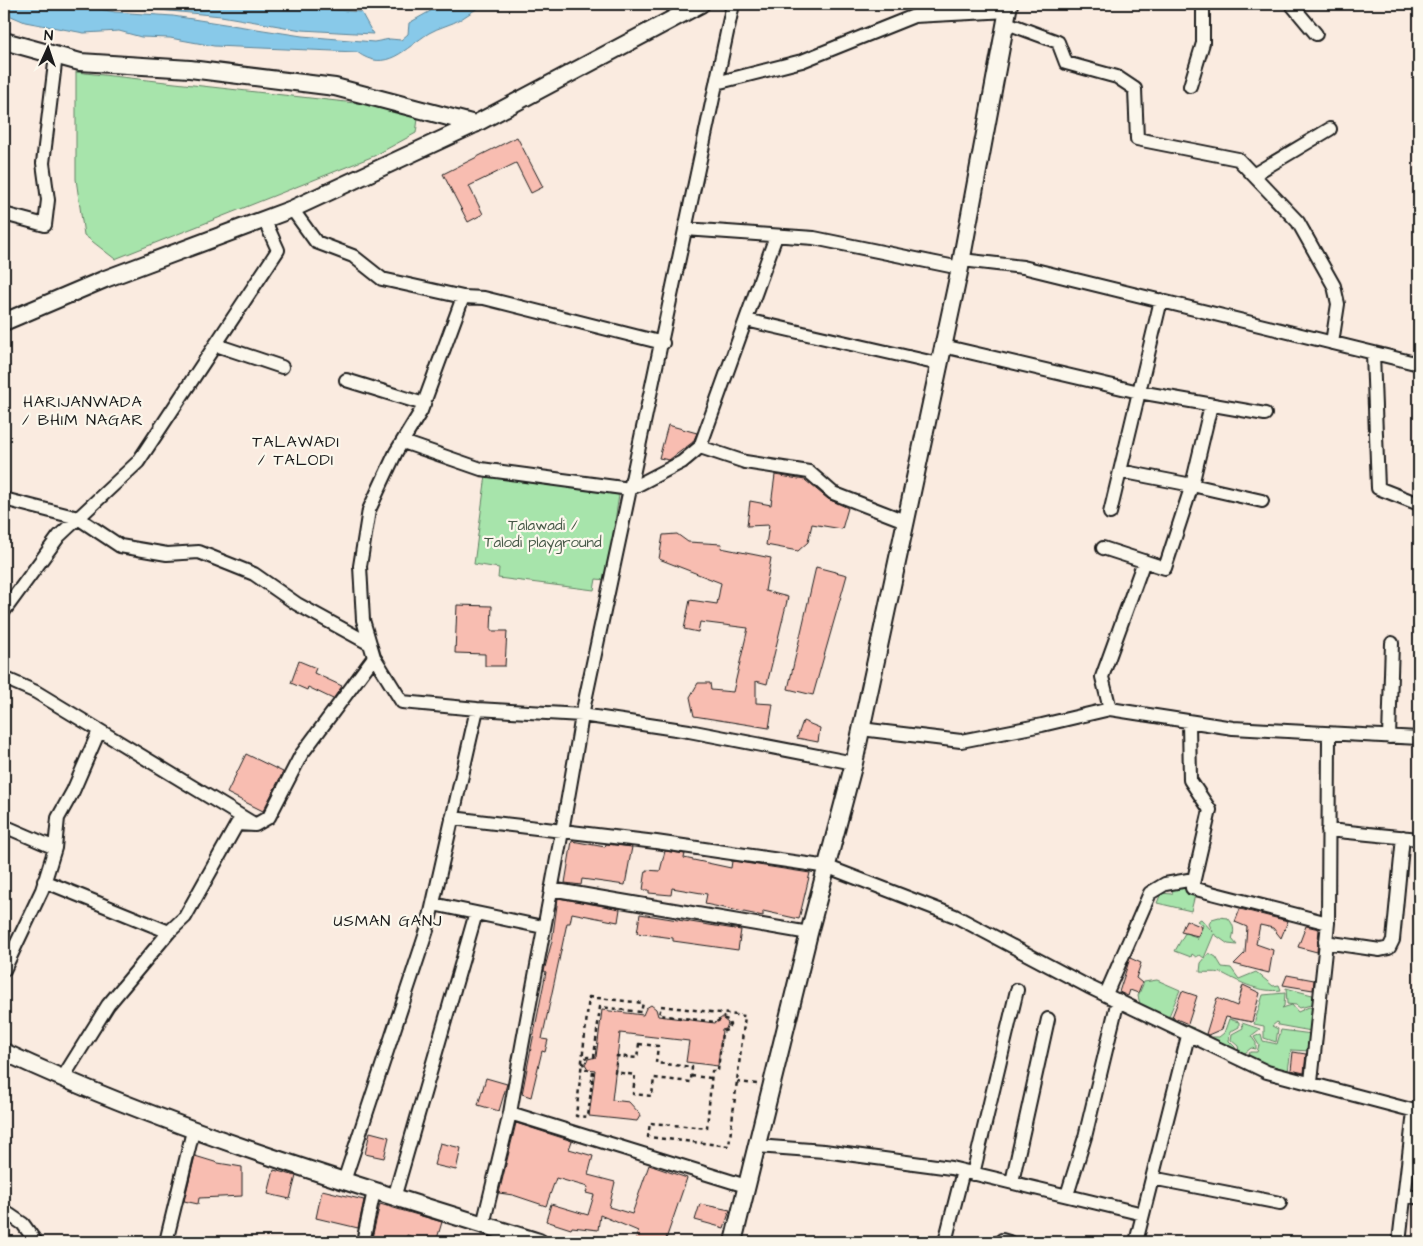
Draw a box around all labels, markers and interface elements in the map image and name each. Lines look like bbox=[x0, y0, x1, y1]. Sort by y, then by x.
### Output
north arrow bbox=[22, 22, 72, 72]
text: N bbox=[44, 26, 54, 46]
district label: HARIJANWADA / BHIM NAGAR bbox=[22, 391, 144, 431]
district label: TALAWADI / TALODI bbox=[252, 431, 340, 471]
park label: Talawadi / Talodi playground bbox=[484, 515, 602, 554]
district label: USMAN GANJ bbox=[333, 910, 443, 932]

